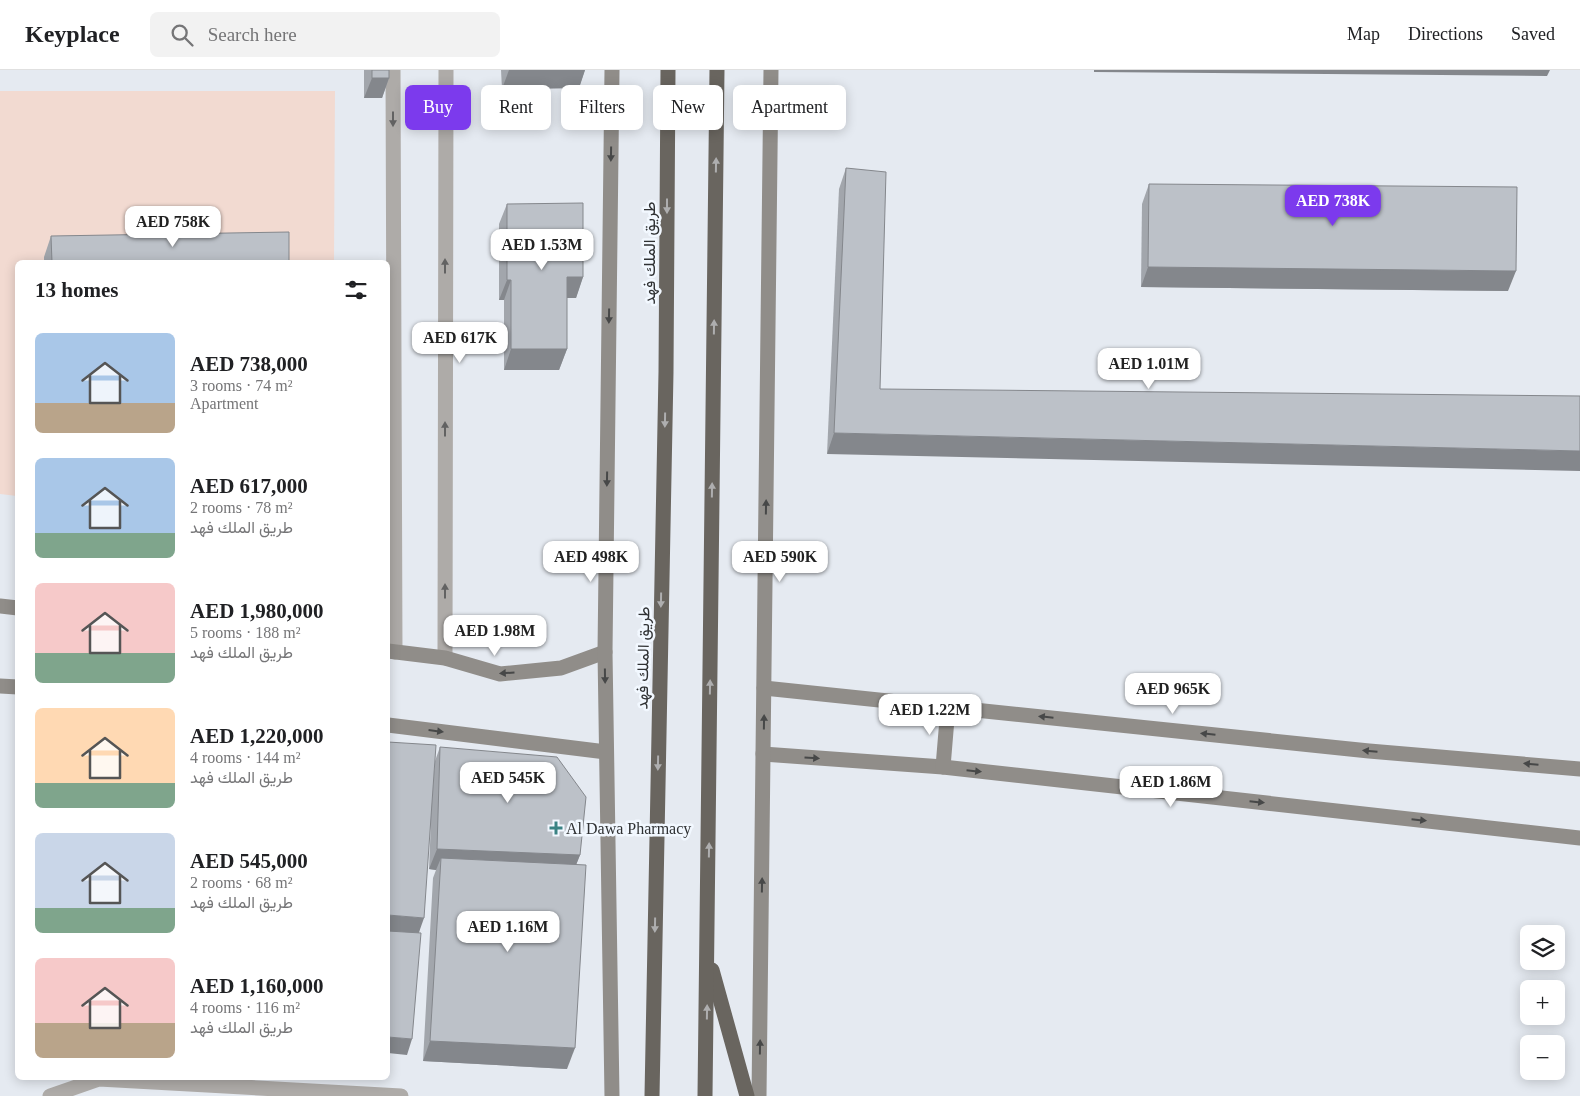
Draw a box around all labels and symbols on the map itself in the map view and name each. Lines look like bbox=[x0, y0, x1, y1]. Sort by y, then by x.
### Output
one-way arrow bbox=[389, 111, 397, 127]
one-way arrow bbox=[607, 146, 615, 162]
one-way arrow bbox=[712, 156, 720, 172]
pin: AED 738K bbox=[1281, 184, 1385, 227]
one-way arrow bbox=[663, 198, 671, 214]
street label: طريق الملك فهد bbox=[641, 202, 660, 304]
pin: AED 758K bbox=[121, 206, 225, 248]
pin: AED 1.53M bbox=[485, 228, 599, 271]
one-way arrow bbox=[441, 258, 449, 274]
one-way arrow bbox=[605, 308, 613, 324]
one-way arrow bbox=[710, 319, 718, 335]
pin: AED 617K bbox=[408, 322, 512, 364]
pin: AED 1.01M bbox=[1092, 348, 1206, 390]
one-way arrow bbox=[661, 412, 669, 428]
one-way arrow bbox=[441, 421, 449, 437]
one-way arrow bbox=[603, 471, 611, 487]
one-way arrow bbox=[708, 482, 716, 498]
one-way arrow bbox=[762, 499, 770, 515]
pin: AED 498K bbox=[539, 540, 643, 583]
pin: AED 590K bbox=[728, 540, 832, 583]
one-way arrow bbox=[441, 583, 449, 599]
one-way arrow bbox=[657, 592, 665, 608]
street label: طريق الملك فهد bbox=[634, 606, 654, 710]
pin: AED 1.98M bbox=[438, 614, 552, 657]
one-way arrow bbox=[601, 668, 609, 684]
one-way arrow bbox=[498, 669, 514, 677]
pin: AED 965K bbox=[1121, 672, 1225, 715]
one-way arrow bbox=[706, 679, 714, 695]
pin: AED 1.22M bbox=[873, 694, 987, 736]
one-way arrow bbox=[1038, 713, 1054, 721]
one-way arrow bbox=[760, 714, 768, 730]
one-way arrow bbox=[428, 727, 444, 735]
one-way arrow bbox=[1200, 730, 1216, 738]
one-way arrow bbox=[1361, 746, 1377, 754]
one-way arrow bbox=[804, 754, 820, 762]
one-way arrow bbox=[654, 755, 662, 771]
one-way arrow bbox=[1523, 760, 1539, 768]
pin: AED 545K bbox=[456, 762, 560, 804]
pin: AED 1.86M bbox=[1114, 766, 1228, 808]
one-way arrow bbox=[966, 767, 982, 775]
one-way arrow bbox=[1249, 798, 1265, 806]
one-way arrow bbox=[1411, 816, 1427, 824]
place label: Al Dawa Pharmacy bbox=[566, 820, 691, 838]
marker: Al Dawa Pharmacy bbox=[550, 822, 562, 834]
one-way arrow bbox=[705, 842, 713, 858]
one-way arrow bbox=[758, 877, 766, 893]
pin: AED 1.16M bbox=[451, 910, 565, 953]
one-way arrow bbox=[651, 917, 659, 933]
one-way arrow bbox=[703, 1004, 711, 1020]
one-way arrow bbox=[756, 1039, 764, 1055]

